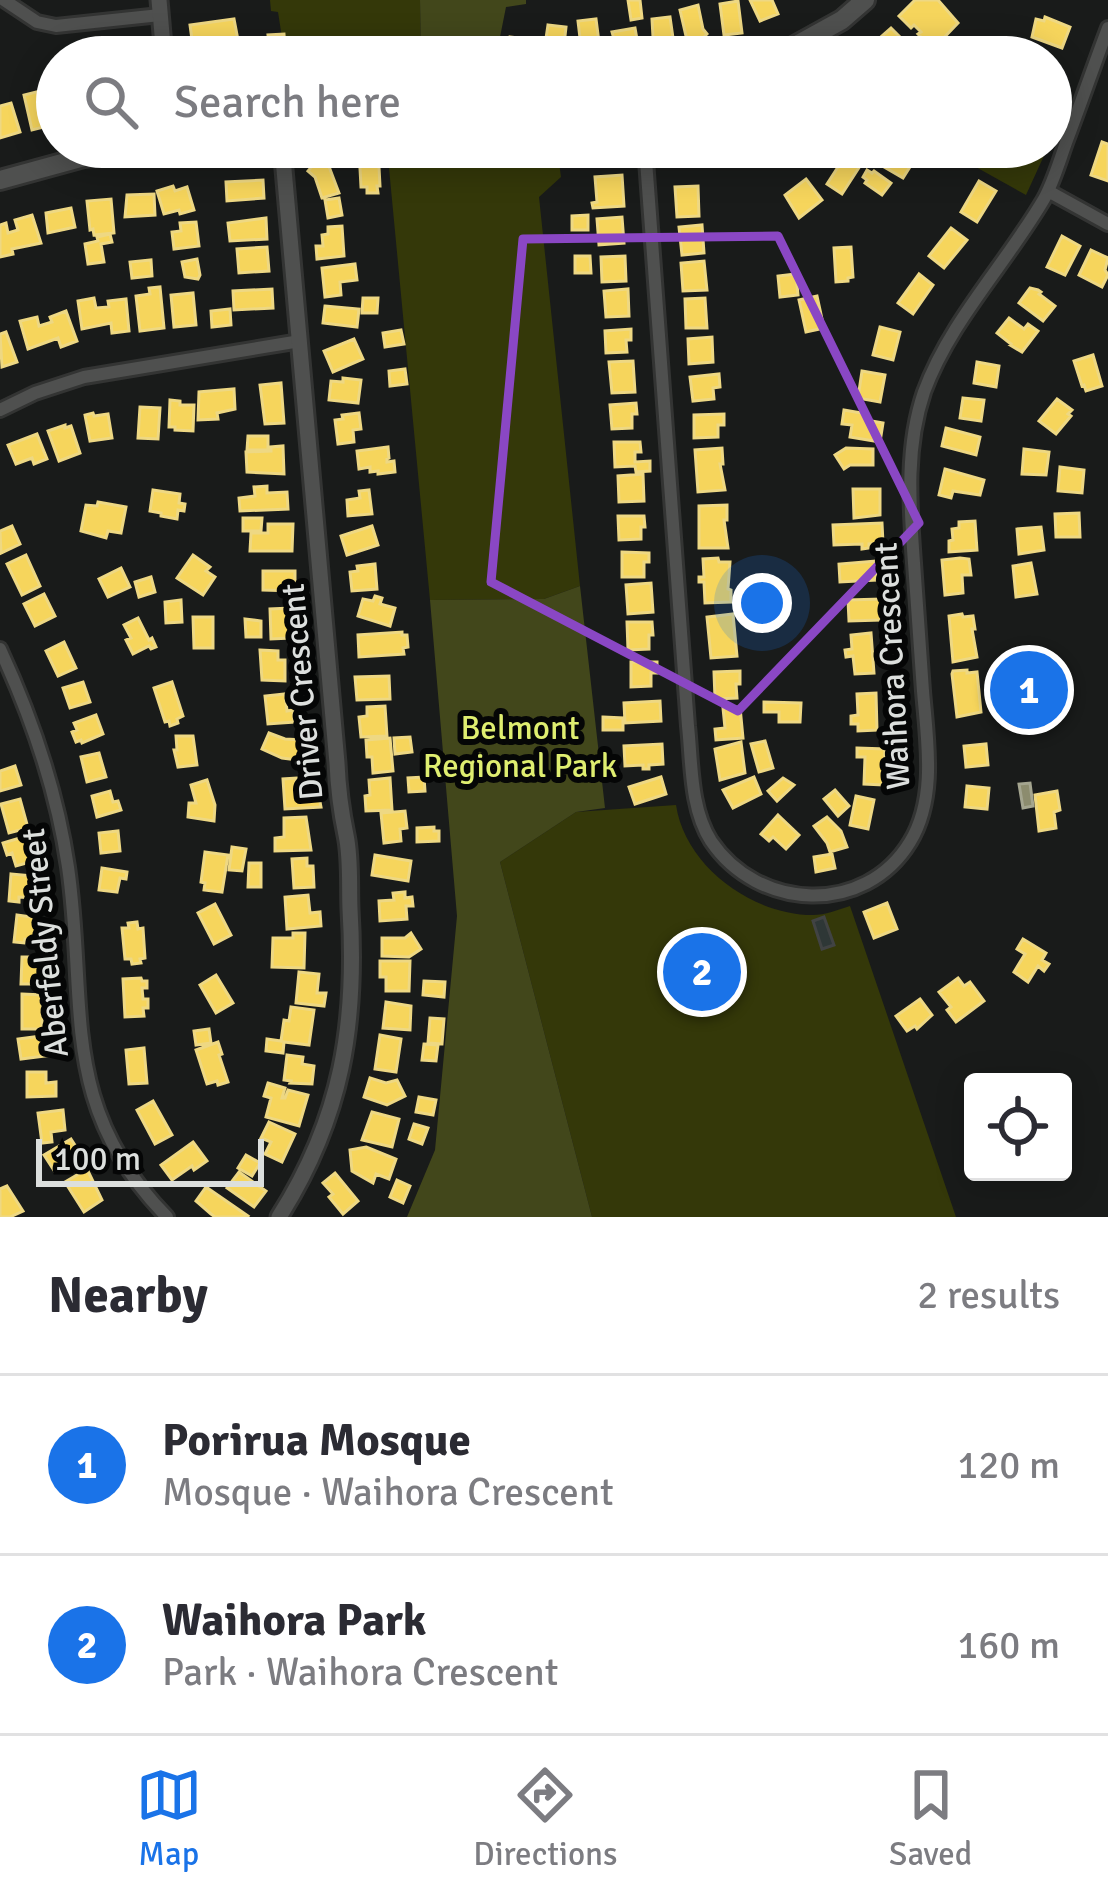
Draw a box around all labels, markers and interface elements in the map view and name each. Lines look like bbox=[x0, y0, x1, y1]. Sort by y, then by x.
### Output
search box bbox=[36, 36, 1072, 168]
icon: search bbox=[78, 69, 144, 135]
text: Search here bbox=[174, 75, 401, 130]
street label: Waihora Crescent bbox=[866, 541, 919, 791]
your location bbox=[732, 573, 792, 633]
street label: Driver Crescent bbox=[273, 582, 332, 802]
pin: 1 bbox=[990, 645, 1068, 735]
park label: Belmont Regional Park bbox=[423, 708, 617, 787]
street label: Aberfeldy Street bbox=[13, 826, 78, 1059]
pin: 2 bbox=[663, 927, 741, 1017]
map controls bbox=[964, 1073, 1072, 1181]
button: locate bbox=[964, 1073, 1072, 1181]
scale bar bbox=[36, 1133, 264, 1186]
text: 100 m bbox=[54, 1139, 141, 1180]
text: Nearby bbox=[48, 1264, 208, 1327]
text: 2 results bbox=[917, 1271, 1060, 1319]
text: Porirua Mosque bbox=[162, 1413, 471, 1468]
text: 1 bbox=[76, 1441, 98, 1489]
text: 120 m bbox=[957, 1441, 1060, 1489]
text: Mosque · Waihora Crescent bbox=[162, 1468, 614, 1516]
text: Waihora Park bbox=[162, 1593, 426, 1648]
text: 2 bbox=[76, 1621, 98, 1669]
text: 160 m bbox=[957, 1621, 1060, 1669]
text: Park · Waihora Crescent bbox=[162, 1648, 558, 1696]
tab: Map bbox=[136, 1762, 202, 1875]
tab: Directions bbox=[473, 1762, 618, 1875]
tab: Saved bbox=[889, 1762, 972, 1875]

